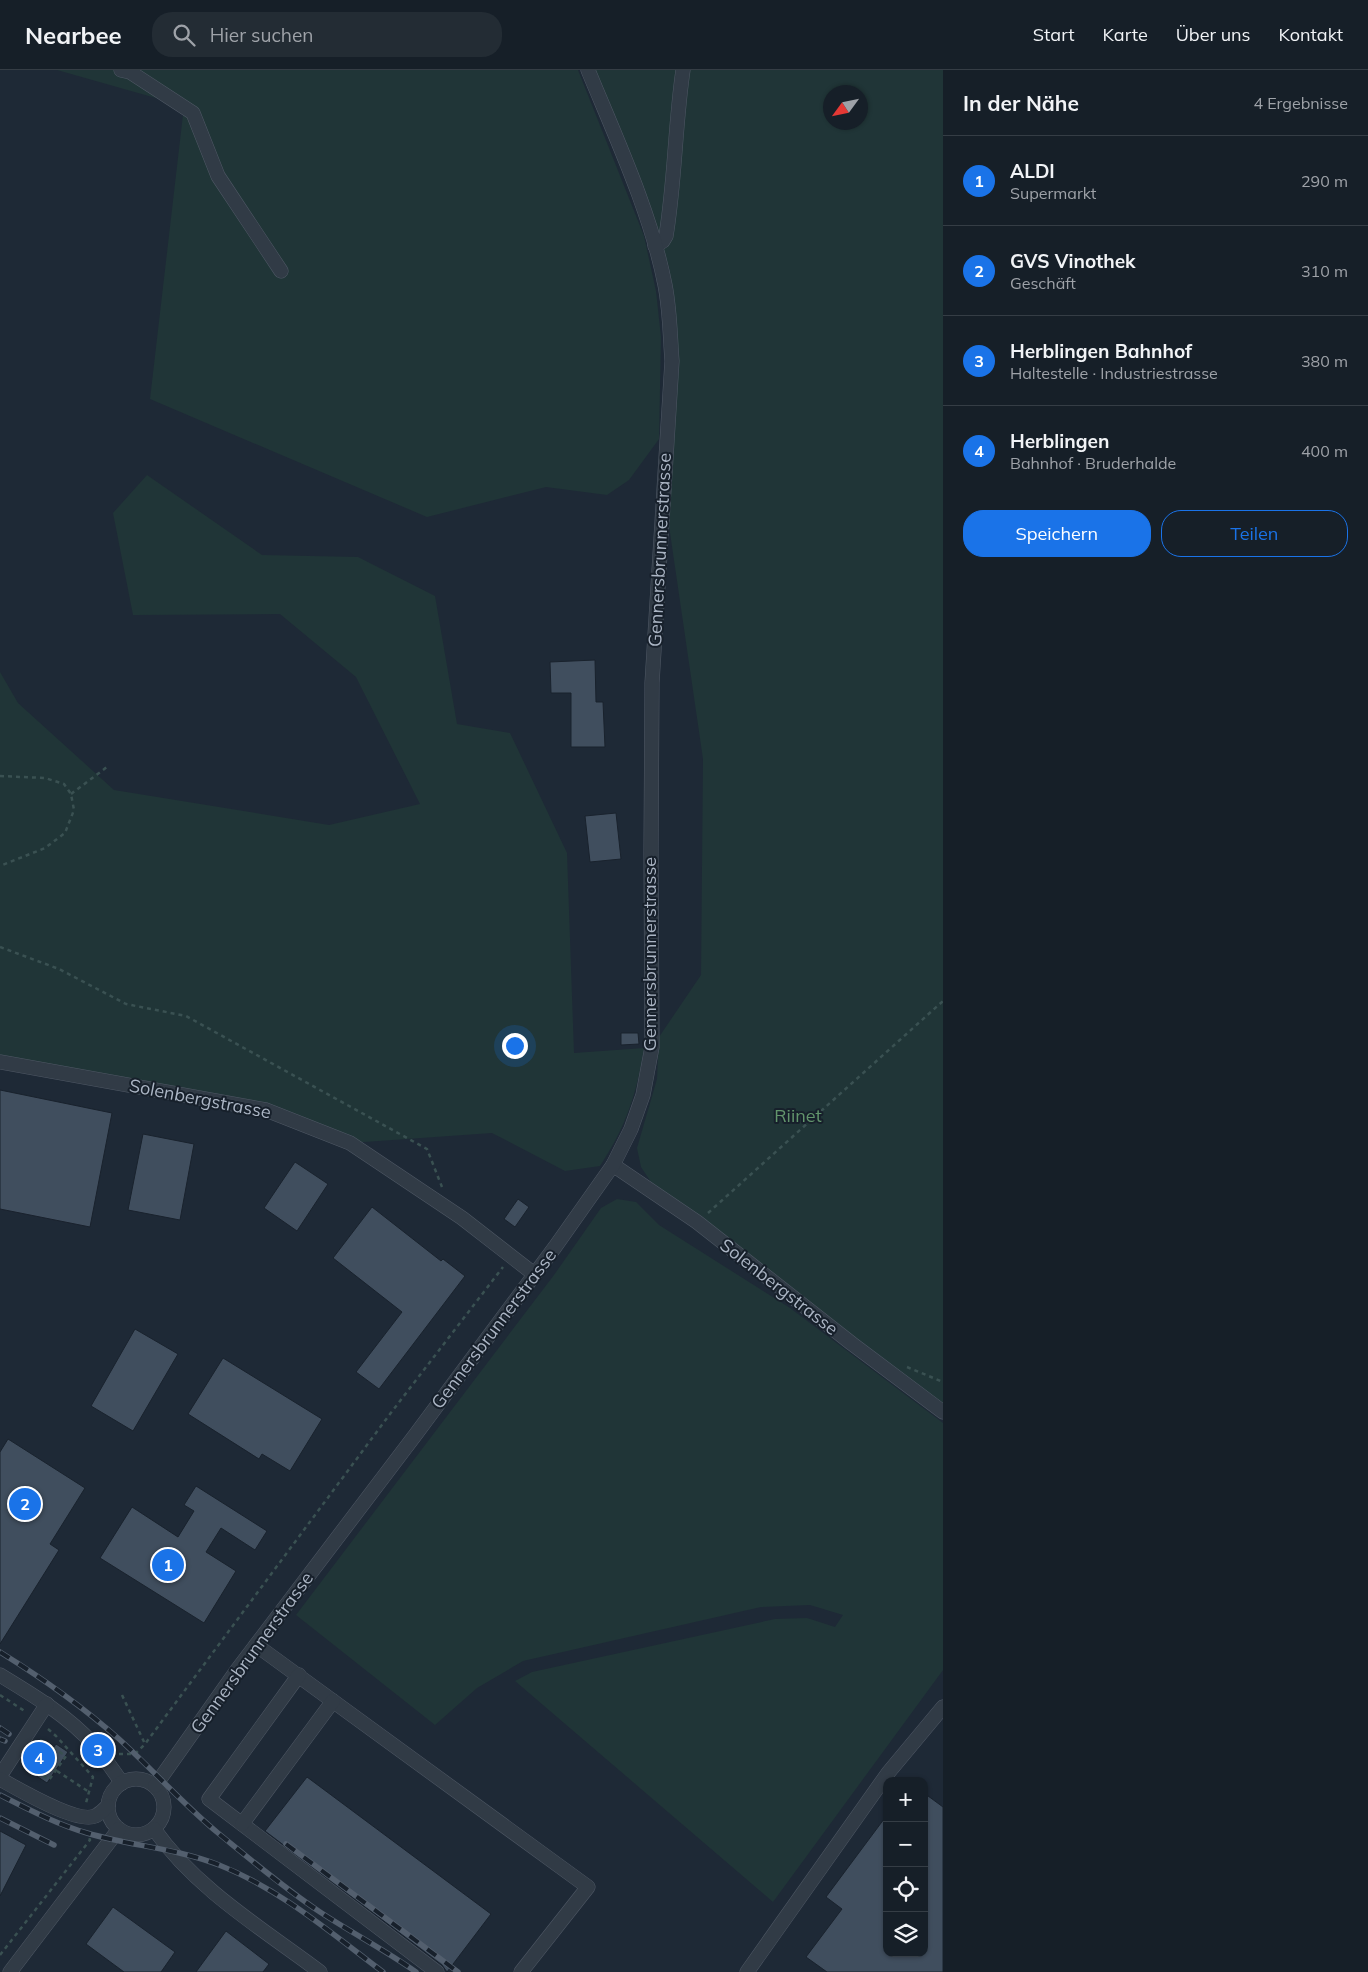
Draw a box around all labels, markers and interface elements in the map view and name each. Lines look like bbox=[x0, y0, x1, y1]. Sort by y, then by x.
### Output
search box bbox=[152, 12, 502, 57]
text: Nearbee bbox=[25, 20, 122, 50]
icon: search bbox=[170, 21, 198, 49]
text: Hier suchen bbox=[210, 23, 313, 47]
text: Start bbox=[1033, 23, 1074, 46]
text: Karte bbox=[1102, 23, 1148, 46]
text: Über uns bbox=[1176, 23, 1251, 46]
text: Kontakt bbox=[1279, 23, 1343, 46]
north arrow bbox=[823, 85, 868, 130]
text: In der Nähe bbox=[963, 90, 1079, 116]
text: 4 Ergebnisse bbox=[1253, 93, 1348, 113]
text: ALDI bbox=[1010, 159, 1055, 183]
text: 1 bbox=[974, 171, 984, 191]
text: 290 m bbox=[1301, 171, 1348, 191]
text: Supermarkt bbox=[1010, 183, 1096, 203]
text: GVS Vinothek bbox=[1010, 249, 1136, 273]
text: 2 bbox=[974, 261, 984, 281]
text: 310 m bbox=[1301, 261, 1348, 281]
text: Geschäft bbox=[1010, 273, 1076, 293]
text: Herblingen Bahnhof bbox=[1010, 339, 1192, 363]
text: 3 bbox=[974, 351, 984, 371]
text: 380 m bbox=[1301, 351, 1348, 371]
text: Haltestelle · Industriestrasse bbox=[1010, 363, 1218, 383]
text: Herblingen bbox=[1010, 429, 1109, 453]
text: 4 bbox=[974, 441, 984, 461]
text: 400 m bbox=[1301, 441, 1348, 461]
street label: Gennersbrunnerstrasse bbox=[643, 452, 676, 648]
text: Bahnhof · Bruderhalde bbox=[1010, 453, 1176, 473]
button: Speichern bbox=[963, 510, 1151, 557]
button: Teilen bbox=[1161, 510, 1348, 557]
street label: Gennersbrunnerstrasse bbox=[638, 857, 661, 1051]
your location bbox=[502, 1033, 528, 1059]
street label: Solenbergstrasse bbox=[127, 1073, 273, 1124]
park label: Riinet bbox=[774, 1104, 822, 1127]
street label: Solenbergstrasse bbox=[715, 1233, 843, 1340]
street label: Gennersbrunnerstrasse bbox=[426, 1244, 561, 1413]
pin: 2 bbox=[9, 1485, 41, 1523]
pin: 1 bbox=[152, 1546, 184, 1584]
street label: Gennersbrunnerstrasse bbox=[185, 1567, 318, 1738]
pin: 3 bbox=[82, 1731, 114, 1769]
pin: 4 bbox=[23, 1739, 55, 1777]
map controls bbox=[883, 1777, 928, 1957]
button: + bbox=[883, 1777, 928, 1822]
button: − bbox=[883, 1822, 928, 1867]
button: locate bbox=[883, 1867, 928, 1912]
button: layers bbox=[883, 1912, 928, 1957]

